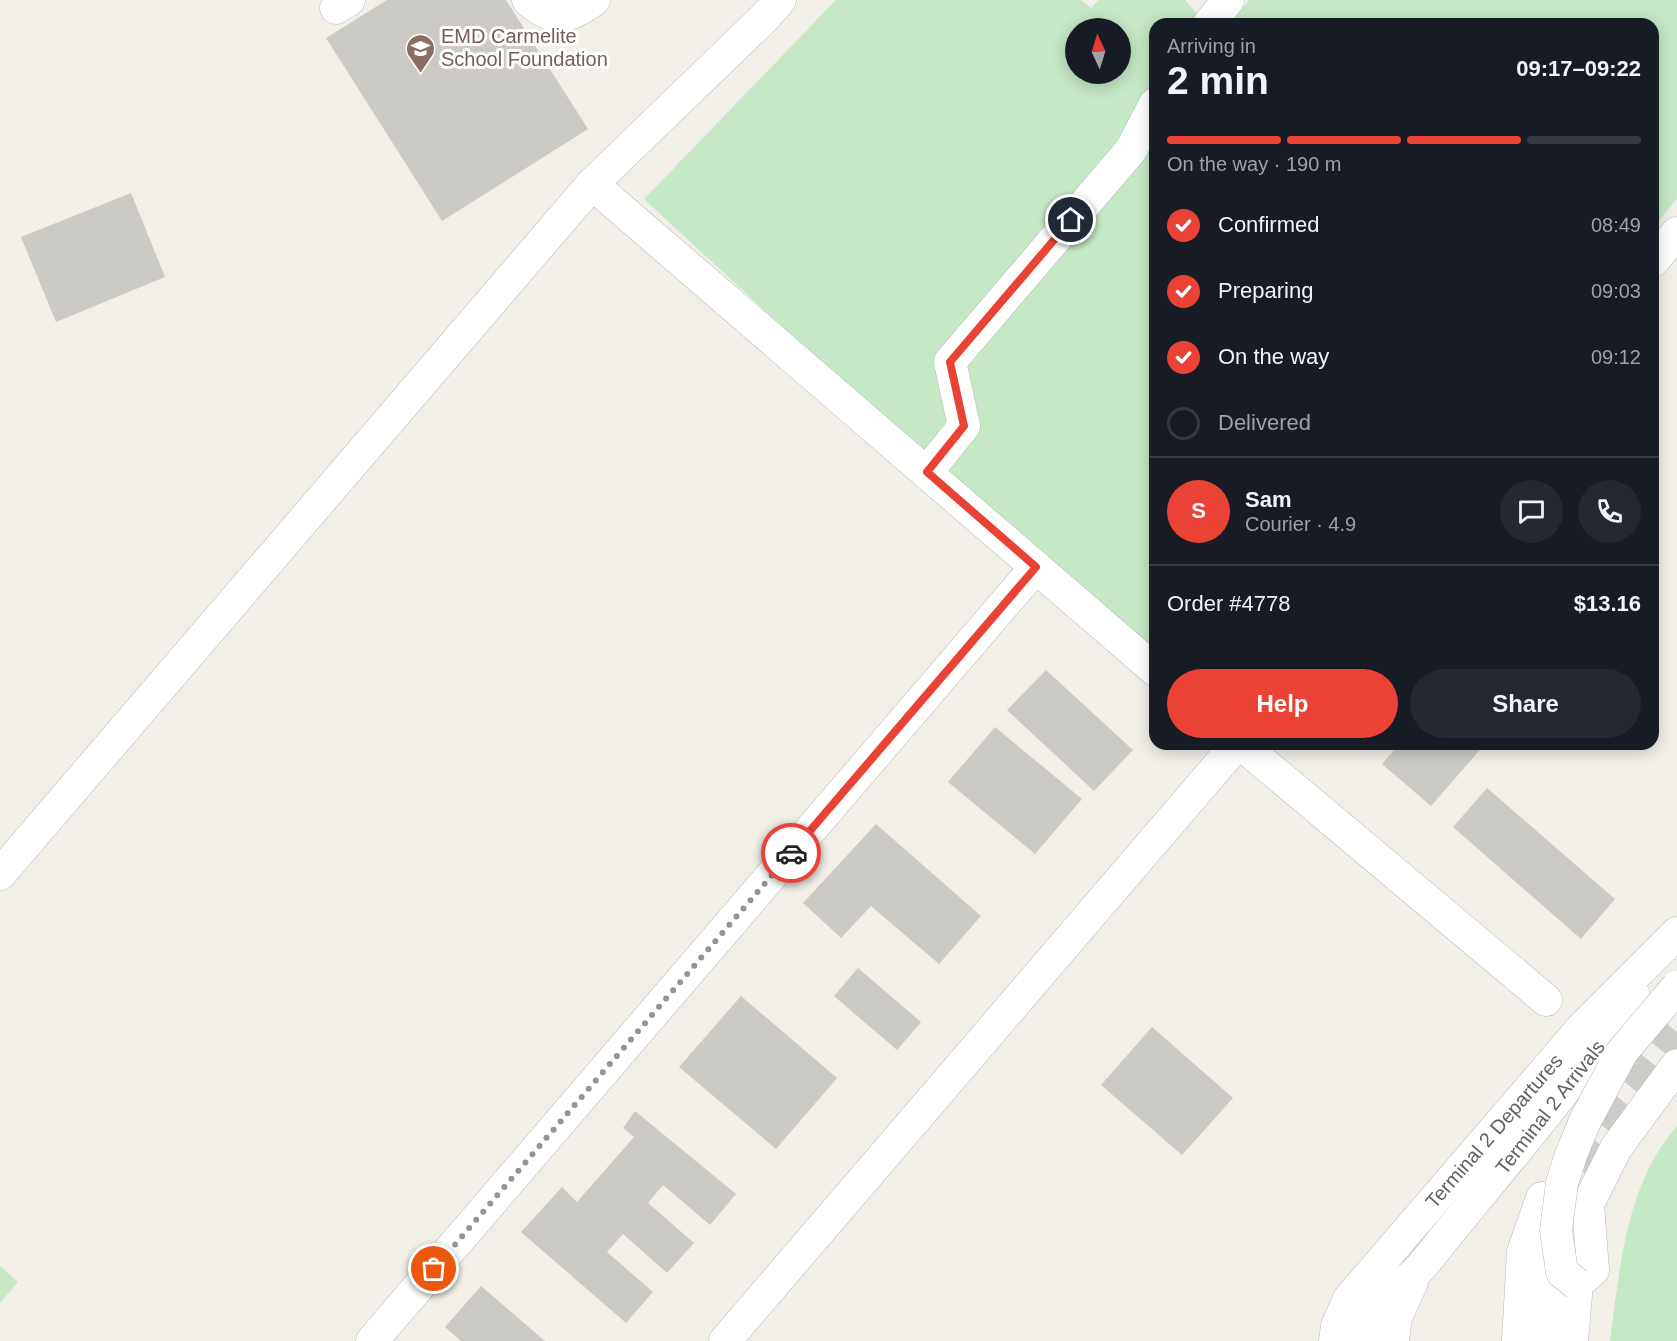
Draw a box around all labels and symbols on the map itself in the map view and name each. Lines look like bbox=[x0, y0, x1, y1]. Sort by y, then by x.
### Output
north arrow bbox=[1065, 18, 1131, 84]
place label: EMD Carmelite School Foundation bbox=[441, 25, 608, 70]
school or university icon: EMD Carmelite School Foundation bbox=[404, 32, 436, 74]
pin bbox=[1045, 194, 1096, 245]
courier bbox=[761, 823, 821, 883]
street label: Terminal 2 Arrivals bbox=[1491, 1036, 1609, 1178]
street label: Terminal 2 Departures bbox=[1421, 1050, 1567, 1212]
pin bbox=[408, 1243, 459, 1294]

